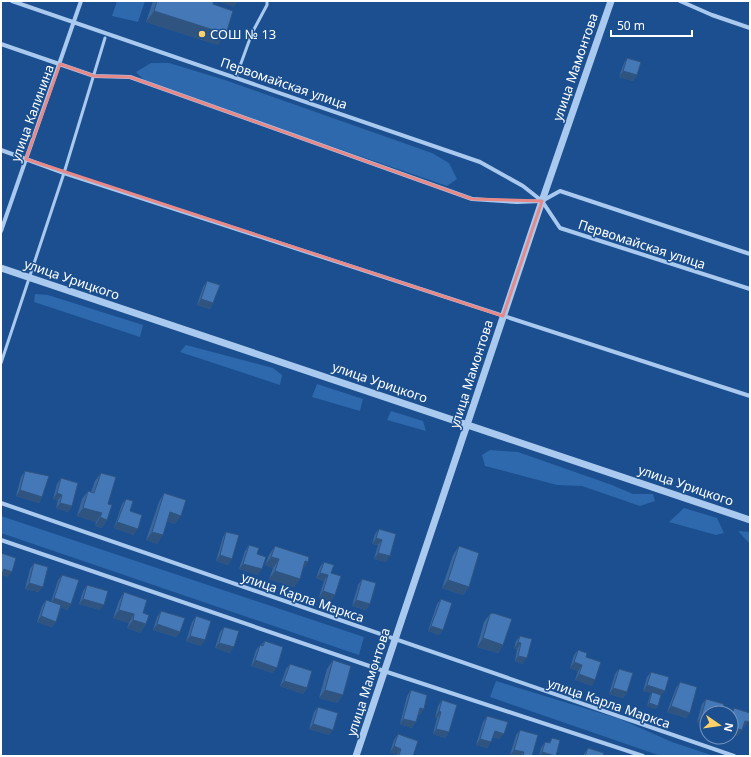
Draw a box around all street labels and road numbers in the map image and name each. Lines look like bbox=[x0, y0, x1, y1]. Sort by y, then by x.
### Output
street label: улица Мамонтова bbox=[548, 11, 602, 123]
street label: Первомайская улица bbox=[218, 53, 350, 113]
street label: улица Калинина bbox=[6, 62, 58, 164]
street label: Первомайская улица bbox=[576, 215, 708, 273]
street label: улица Урицкого bbox=[22, 254, 122, 304]
street label: улица Мамонтова bbox=[445, 317, 497, 431]
street label: улица Урицкого bbox=[330, 357, 430, 407]
street label: улица Урицкого bbox=[636, 460, 736, 510]
street label: улица Карла Маркса bbox=[239, 568, 367, 626]
street label: улица Мамонтова bbox=[342, 625, 394, 739]
street label: улица Карла Маркса bbox=[545, 674, 673, 732]

